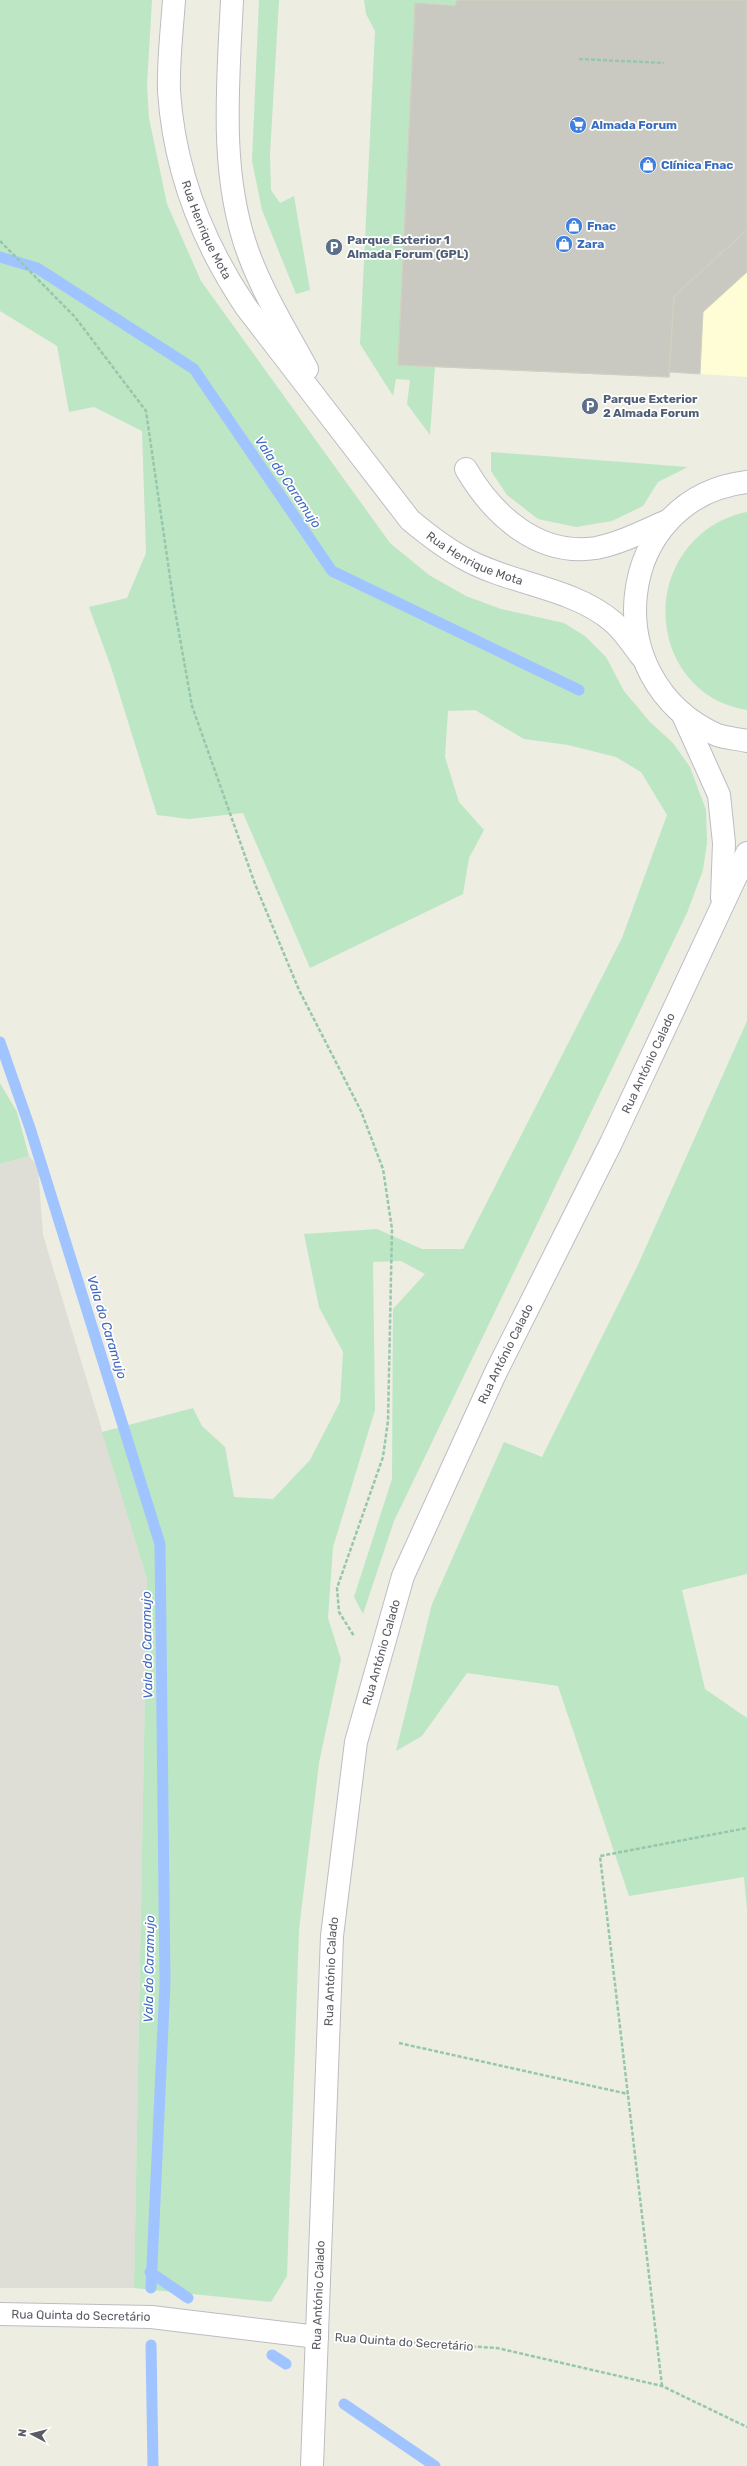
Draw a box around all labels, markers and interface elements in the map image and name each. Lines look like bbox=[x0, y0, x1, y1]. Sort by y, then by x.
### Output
supermarket icon: Almada Forum bbox=[568, 115, 588, 135]
place label: Almada Forum bbox=[591, 118, 677, 132]
shop icon: Clínica Fnac bbox=[638, 155, 658, 175]
place label: Clínica Fnac bbox=[661, 158, 733, 172]
street label: Rua Henrique Mota bbox=[179, 179, 234, 282]
shop icon: Fnac bbox=[564, 216, 584, 236]
place label: Fnac bbox=[587, 219, 616, 233]
place label: Parque Exterior 1 Almada Forum (GPL) bbox=[347, 233, 469, 261]
shop icon: Zara bbox=[554, 234, 574, 254]
parking icon: Parque Exterior 1 Almada Forum (GPL) bbox=[324, 237, 344, 257]
place label: Zara bbox=[577, 237, 604, 251]
place label: Parque Exterior 2 Almada Forum bbox=[603, 392, 699, 420]
parking icon: Parque Exterior 2 Almada Forum bbox=[580, 396, 600, 416]
water label: Vala do Caramujo bbox=[252, 433, 324, 531]
street label: Rua Henrique Mota bbox=[424, 529, 524, 588]
street label: Rua António Calado bbox=[619, 1011, 678, 1116]
water label: Vala do Caramujo bbox=[84, 1273, 130, 1381]
street label: Rua António Calado bbox=[475, 1302, 536, 1406]
water label: Vala do Caramujo bbox=[139, 1591, 155, 1699]
street label: Rua António Calado bbox=[360, 1598, 403, 1707]
water label: Vala do Caramujo bbox=[141, 1915, 157, 2023]
street label: Rua António Calado bbox=[322, 1916, 341, 2026]
street label: Rua António Calado bbox=[309, 2240, 328, 2350]
street label: Rua Quinta do Secretário bbox=[11, 2307, 151, 2324]
street label: Rua Quinta do Secretário bbox=[334, 2330, 474, 2354]
north arrow bbox=[12, 2414, 52, 2454]
text: N bbox=[16, 2428, 30, 2438]

